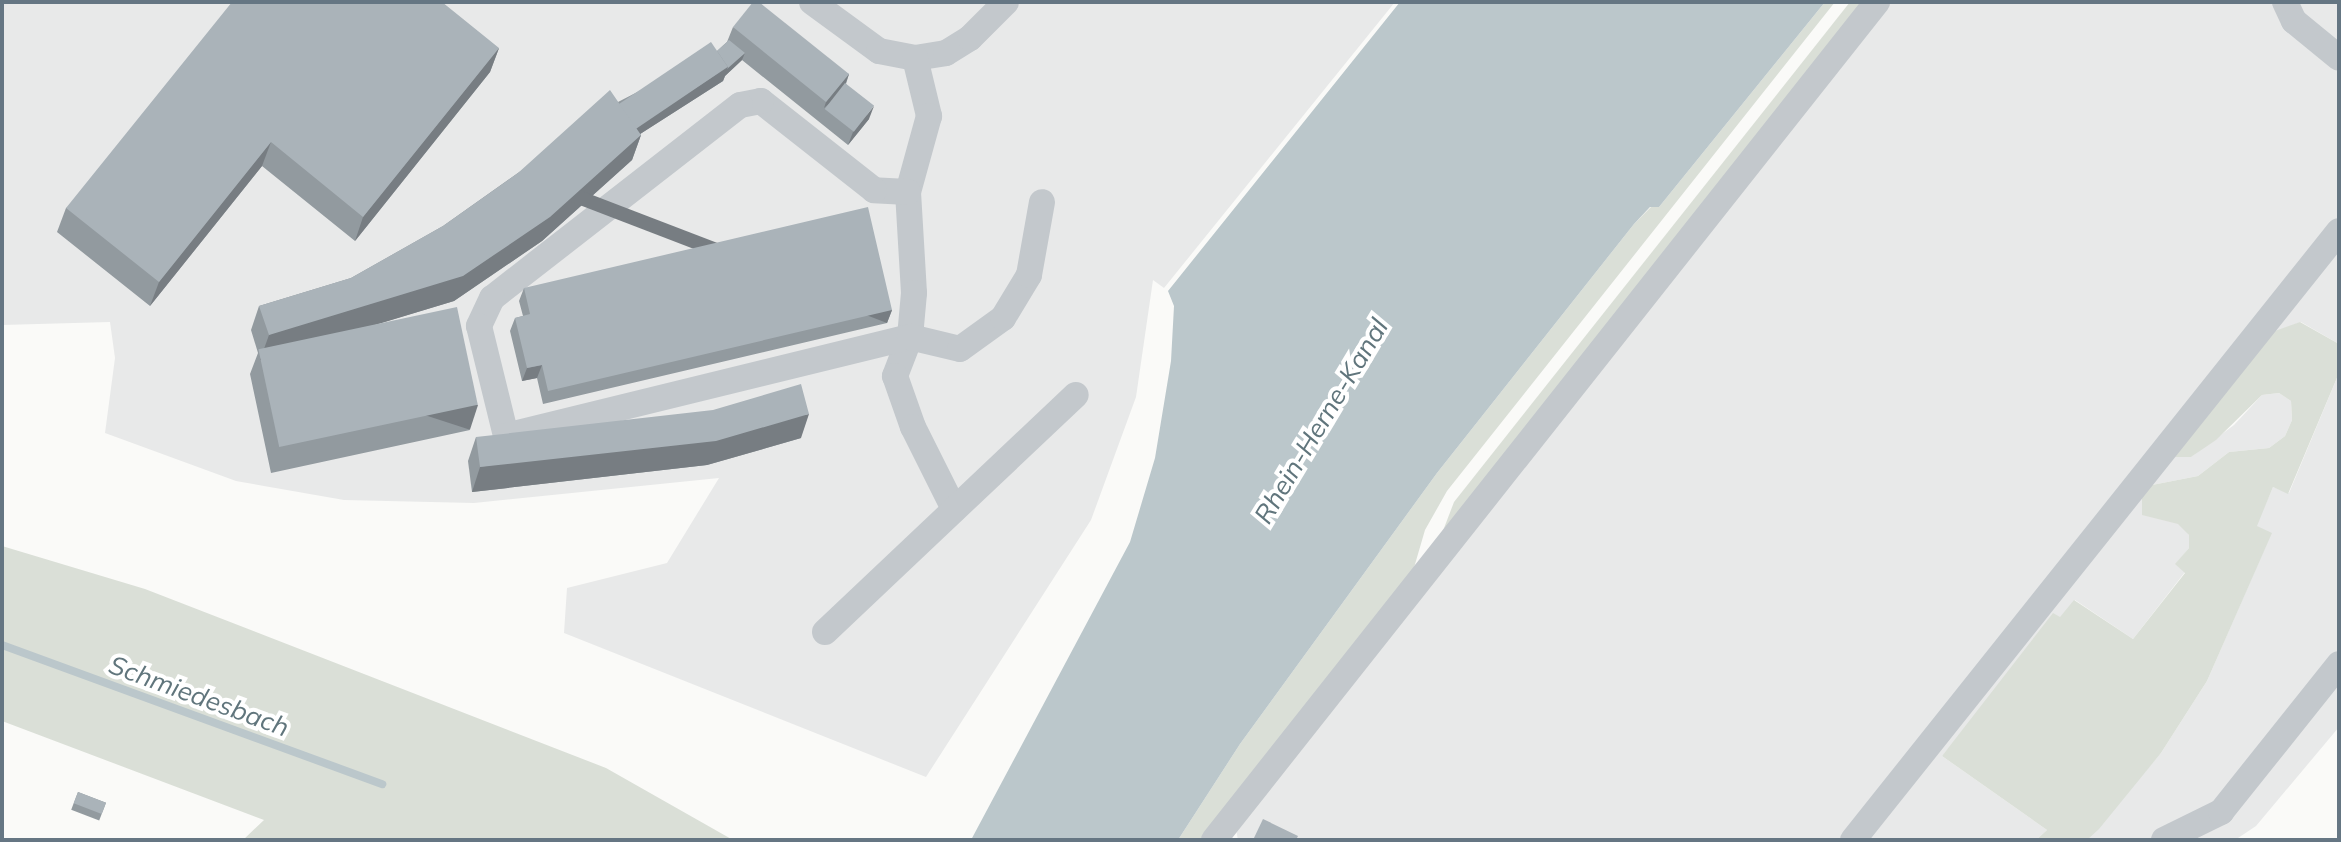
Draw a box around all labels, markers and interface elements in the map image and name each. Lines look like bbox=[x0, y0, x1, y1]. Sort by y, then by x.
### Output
water label: Rhein-Herne-Kanal bbox=[1248, 313, 1394, 529]
water label: Schmiedesbach bbox=[105, 649, 293, 743]

